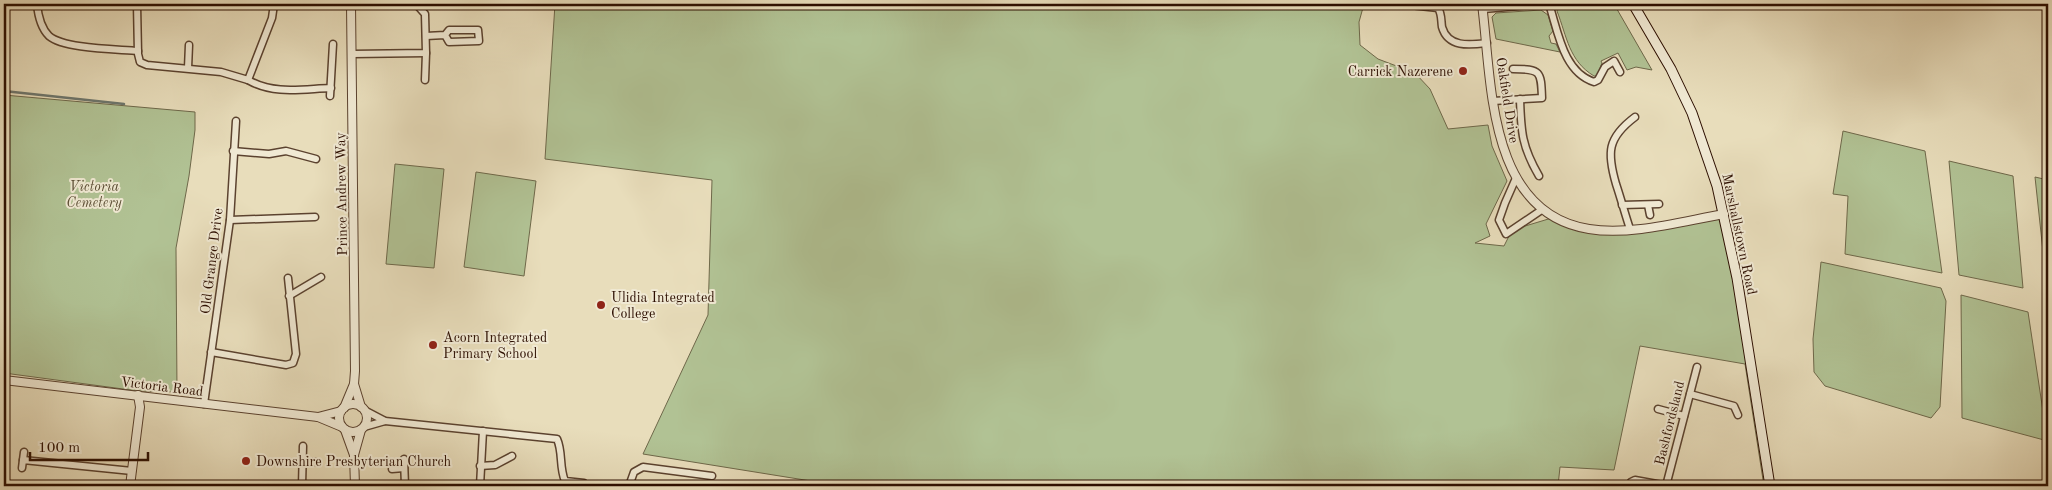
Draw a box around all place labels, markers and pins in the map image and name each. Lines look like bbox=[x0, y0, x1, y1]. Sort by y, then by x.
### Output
place label: Carrick Nazerene bbox=[1348, 65, 1453, 79]
marker: Carrick Nazerene bbox=[1457, 65, 1469, 77]
place label: Ulidia Integrated College bbox=[611, 291, 715, 321]
marker: Ulidia Integrated College bbox=[595, 299, 607, 311]
place label: Acorn Integrated Primary School bbox=[443, 331, 547, 361]
marker: Acorn Integrated Primary School bbox=[427, 339, 439, 351]
marker: Downshire Presbyterian Church bbox=[240, 455, 252, 467]
place label: Downshire Presbyterian Church bbox=[256, 455, 452, 469]

